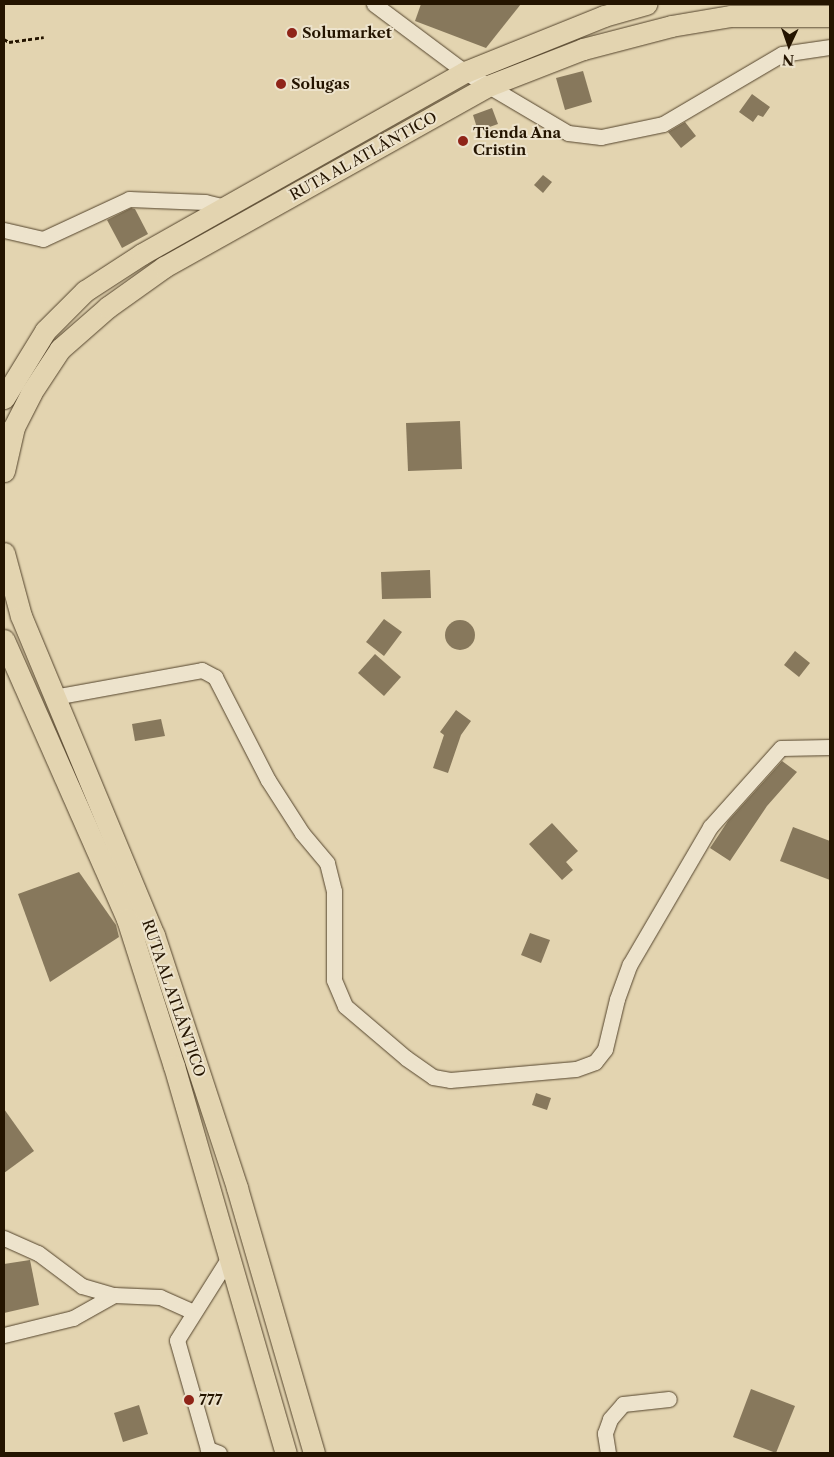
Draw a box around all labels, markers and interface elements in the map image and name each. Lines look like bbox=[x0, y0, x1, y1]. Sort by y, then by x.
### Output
north arrow bbox=[764, 20, 814, 70]
place label: Solumarket bbox=[302, 24, 392, 42]
marker: Solumarket bbox=[286, 27, 298, 39]
text: N bbox=[782, 51, 795, 69]
place label: Solugas bbox=[291, 75, 350, 93]
marker: Solugas bbox=[275, 78, 287, 90]
street label: RUTA AL ATLÁNTICO bbox=[285, 107, 441, 205]
place label: Tienda Ana Cristin bbox=[473, 123, 562, 158]
marker: Tienda Ana Cristin bbox=[457, 135, 469, 147]
street label: RUTA AL ATLÁNTICO bbox=[138, 916, 210, 1080]
place label: 777 bbox=[199, 1391, 222, 1409]
marker: 777 bbox=[183, 1394, 195, 1406]

